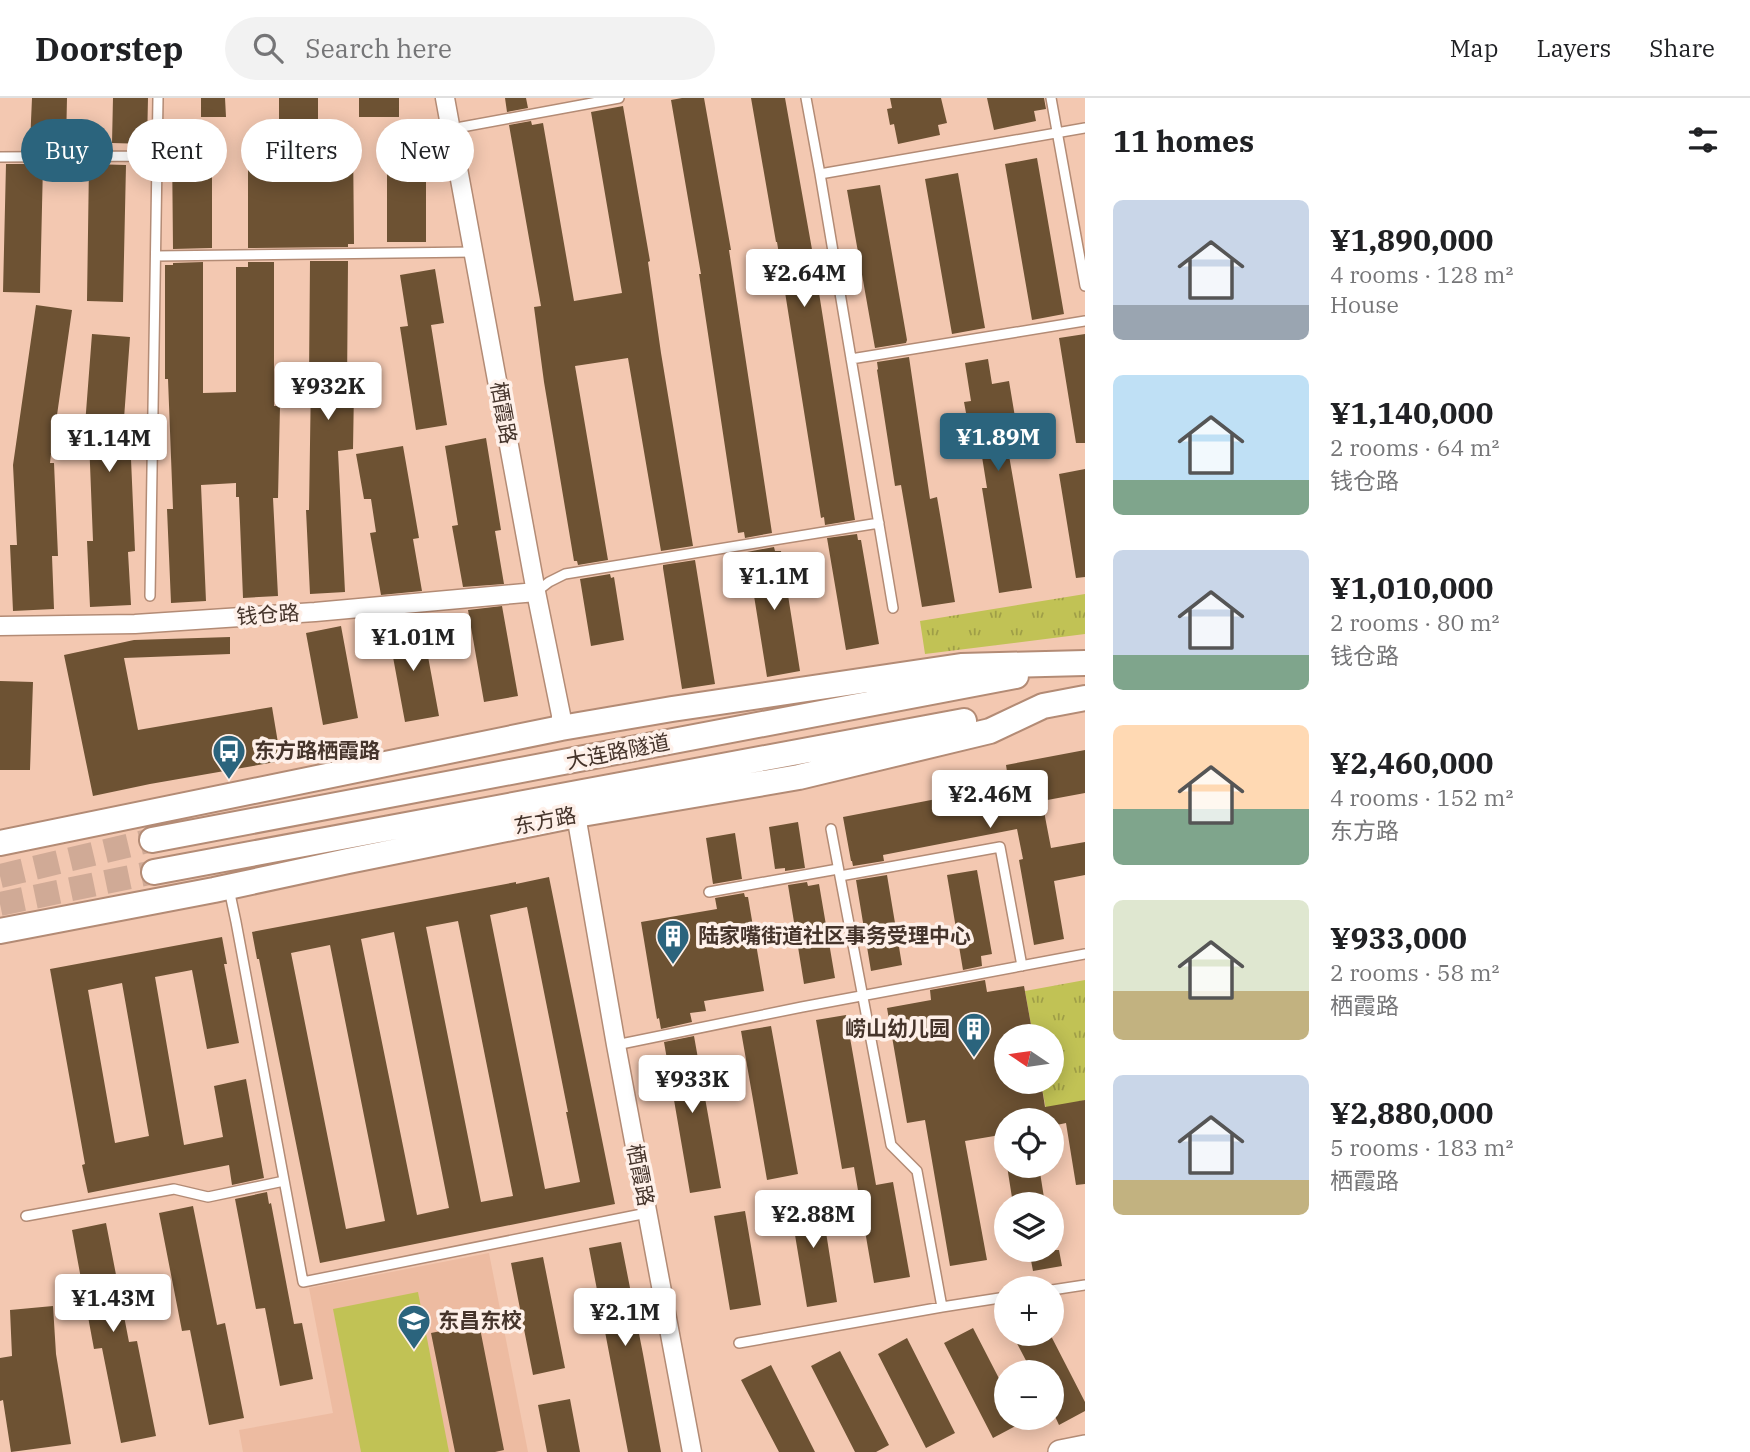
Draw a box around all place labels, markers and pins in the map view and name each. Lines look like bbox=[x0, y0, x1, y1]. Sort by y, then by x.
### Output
pin: ¥2.64M bbox=[747, 250, 861, 309]
pin: ¥932K bbox=[279, 362, 377, 422]
pin: ¥1.14M bbox=[52, 414, 166, 474]
pin: ¥1.89M bbox=[941, 414, 1055, 473]
pin: ¥1.1M bbox=[725, 552, 823, 612]
pin: ¥1.01M bbox=[356, 614, 470, 673]
bus stop icon: 东方路栖霞路 bbox=[210, 732, 248, 781]
place label: 东方路栖霞路 bbox=[254, 736, 380, 764]
pin: ¥2.46M bbox=[933, 770, 1047, 830]
building icon: 陆家嘴街道社区事务受理中心 bbox=[654, 917, 692, 966]
place label: 陆家嘴街道社区事务受理中心 bbox=[698, 921, 971, 949]
building icon: 崂山幼儿园 bbox=[955, 1010, 993, 1059]
place label: 崂山幼儿园 bbox=[845, 1014, 950, 1042]
pin: ¥933K bbox=[643, 1056, 741, 1115]
pin: ¥2.88M bbox=[756, 1190, 870, 1250]
pin: ¥1.43M bbox=[56, 1274, 170, 1334]
pin: ¥2.1M bbox=[576, 1288, 674, 1348]
school or university icon: 东昌东校 bbox=[395, 1302, 433, 1351]
place label: 东昌东校 bbox=[438, 1306, 522, 1334]

